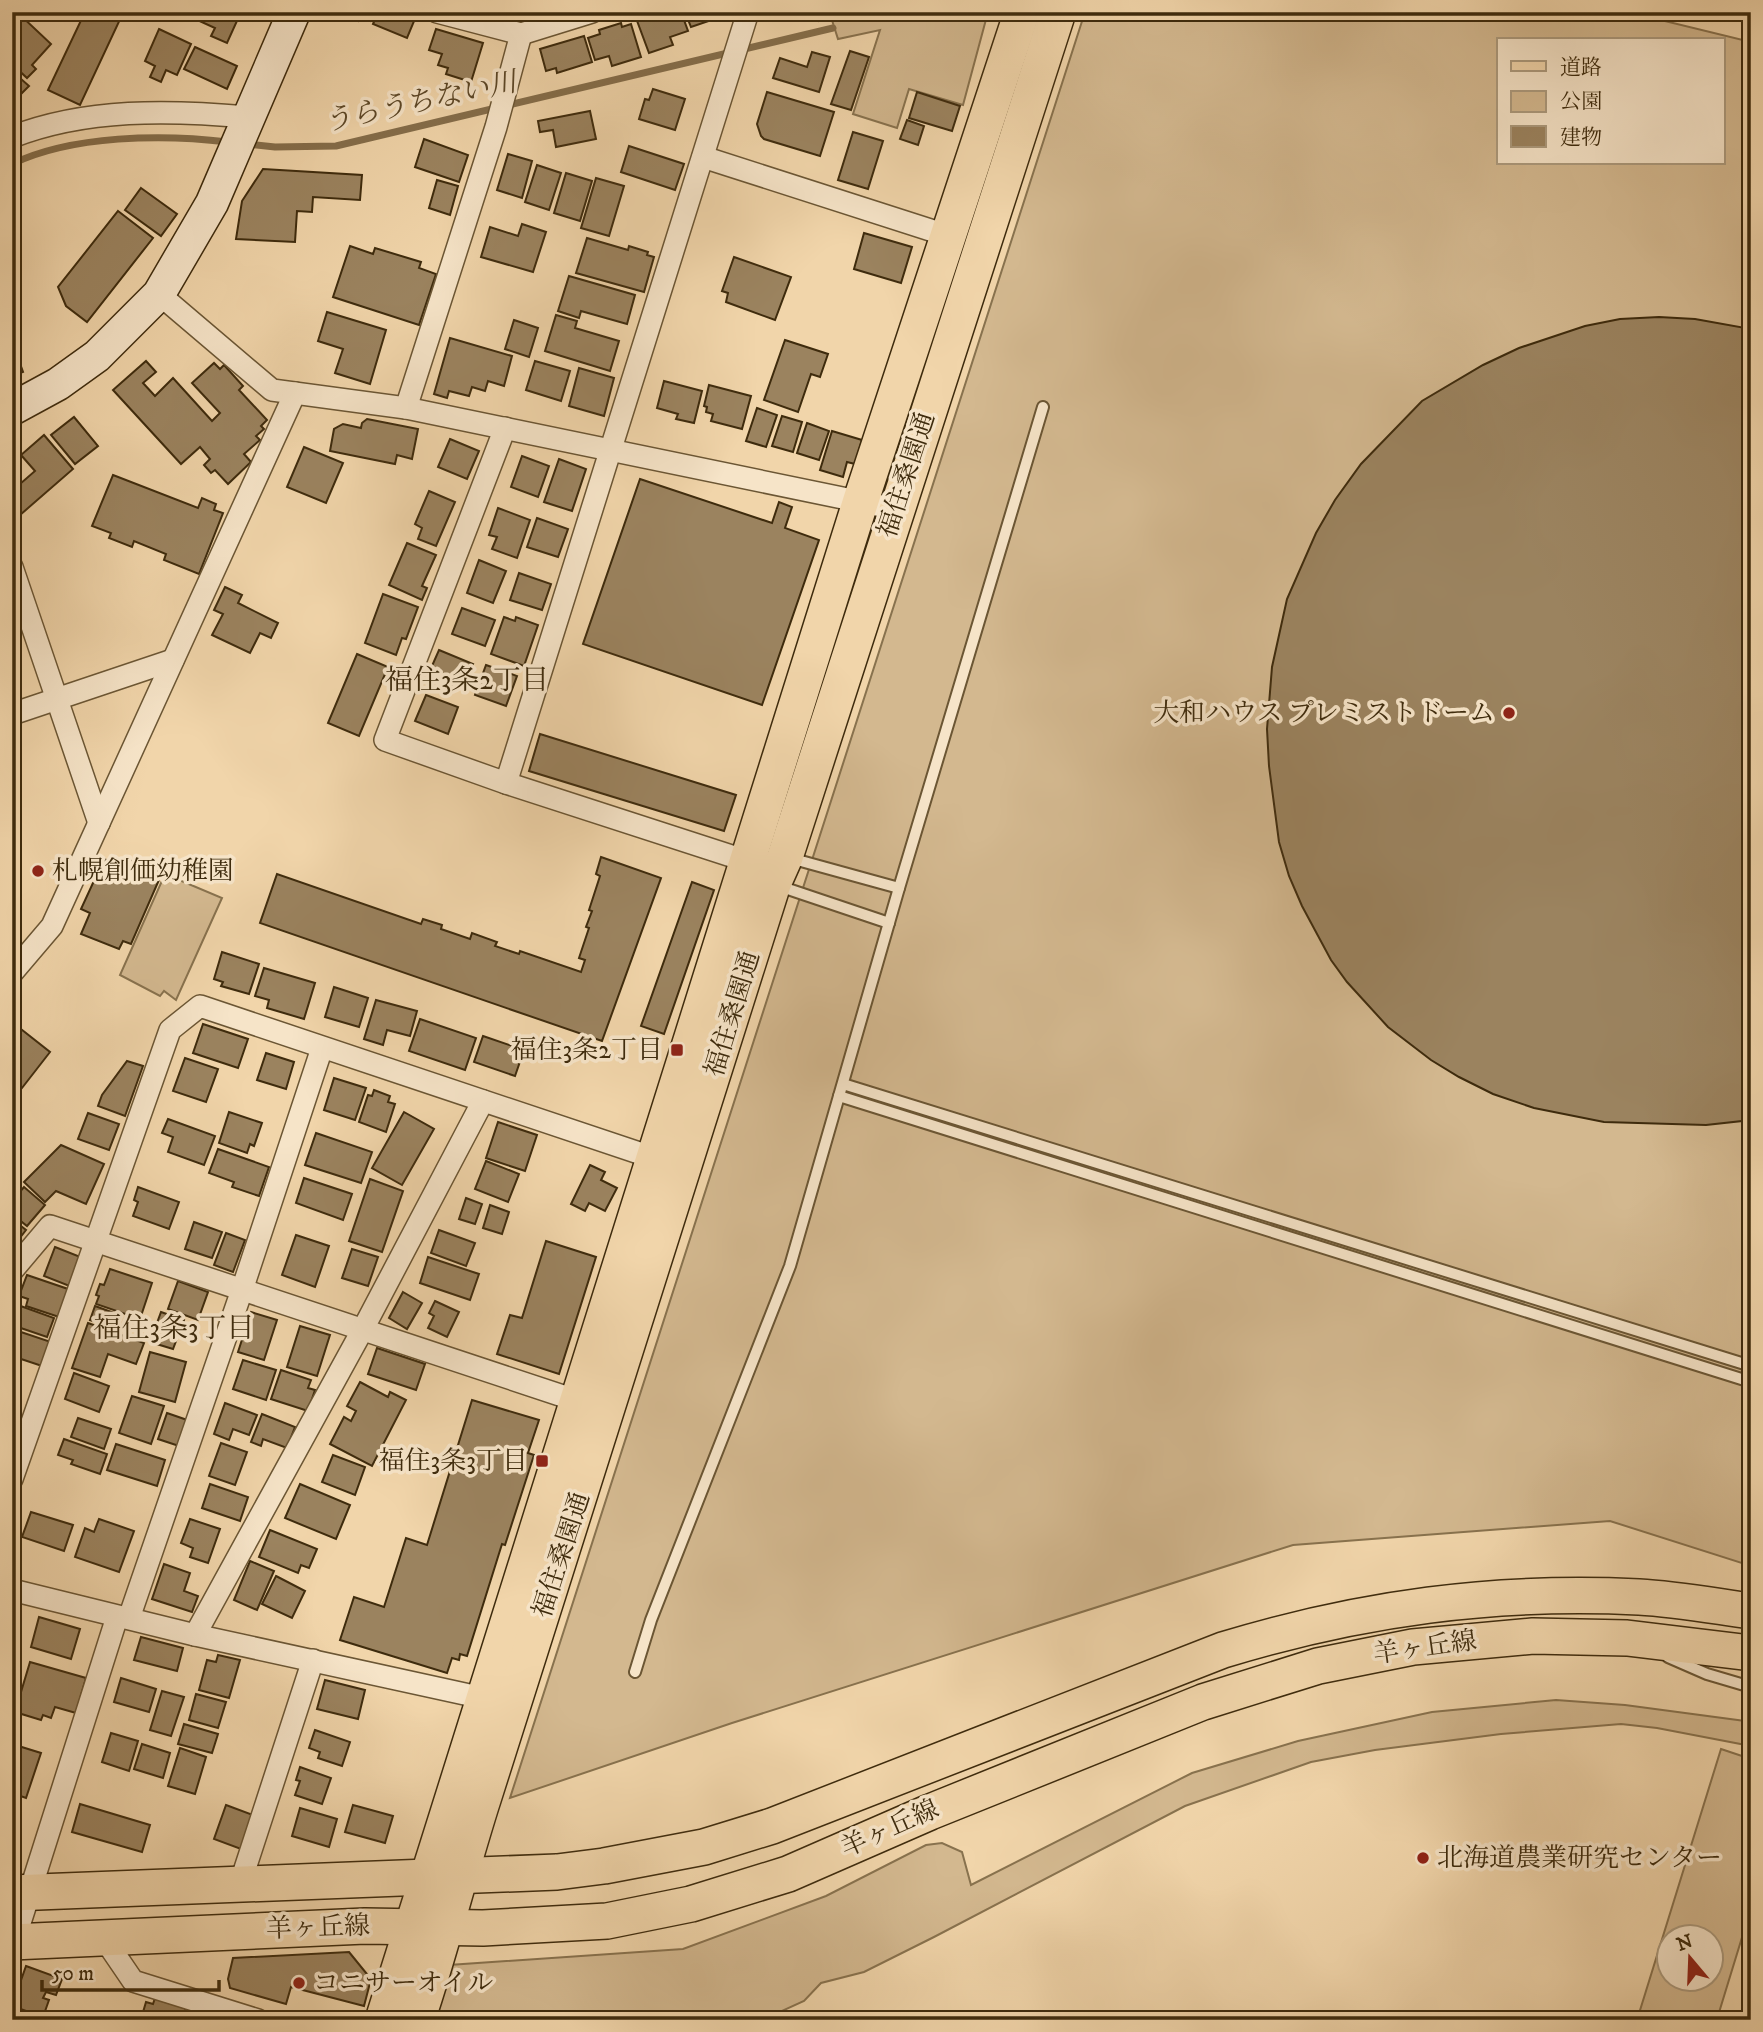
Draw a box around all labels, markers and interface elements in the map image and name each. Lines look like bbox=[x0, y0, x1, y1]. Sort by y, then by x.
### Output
legend bbox=[1497, 38, 1724, 164]
text: 道路 bbox=[1560, 55, 1602, 81]
water label: うらうちない川 bbox=[320, 64, 522, 139]
text: 公園 bbox=[1560, 89, 1602, 115]
text: 建物 bbox=[1560, 125, 1602, 151]
street label: 福住桑園通 bbox=[871, 408, 943, 542]
district label: 福住3条2丁目 bbox=[385, 663, 549, 698]
place label: 大和ハウス プレミストドーム bbox=[1153, 697, 1495, 730]
marker: 大和ハウス プレミストドーム bbox=[1501, 705, 1517, 721]
place label: 札幌創価幼稚園 bbox=[52, 855, 234, 888]
marker: 札幌創価幼稚園 bbox=[30, 863, 46, 879]
street label: 福住桑園通 bbox=[698, 947, 768, 1081]
place label: 福住3条2丁目 bbox=[511, 1034, 663, 1067]
marker: 福住3条2丁目 bbox=[669, 1042, 685, 1058]
district label: 福住3条3丁目 bbox=[94, 1311, 254, 1346]
place label: 福住3条3丁目 bbox=[379, 1445, 528, 1478]
marker: 福住3条3丁目 bbox=[534, 1453, 550, 1469]
street label: 福住桑園通 bbox=[526, 1488, 598, 1622]
street label: 羊ヶ丘線 bbox=[1371, 1624, 1479, 1672]
street label: 羊ヶ丘線 bbox=[836, 1793, 944, 1865]
place label: 北海道農業研究センター bbox=[1437, 1842, 1722, 1875]
marker: 北海道農業研究センター bbox=[1415, 1850, 1431, 1866]
street label: 羊ヶ丘線 bbox=[265, 1910, 371, 1946]
north arrow bbox=[1654, 1924, 1724, 1994]
text: N bbox=[1674, 1930, 1696, 1957]
scale bar bbox=[42, 1948, 219, 1992]
text: 50 m bbox=[52, 1961, 94, 1987]
place label: コニサーオイル bbox=[313, 1967, 493, 2000]
marker: コニサーオイル bbox=[291, 1975, 307, 1991]

